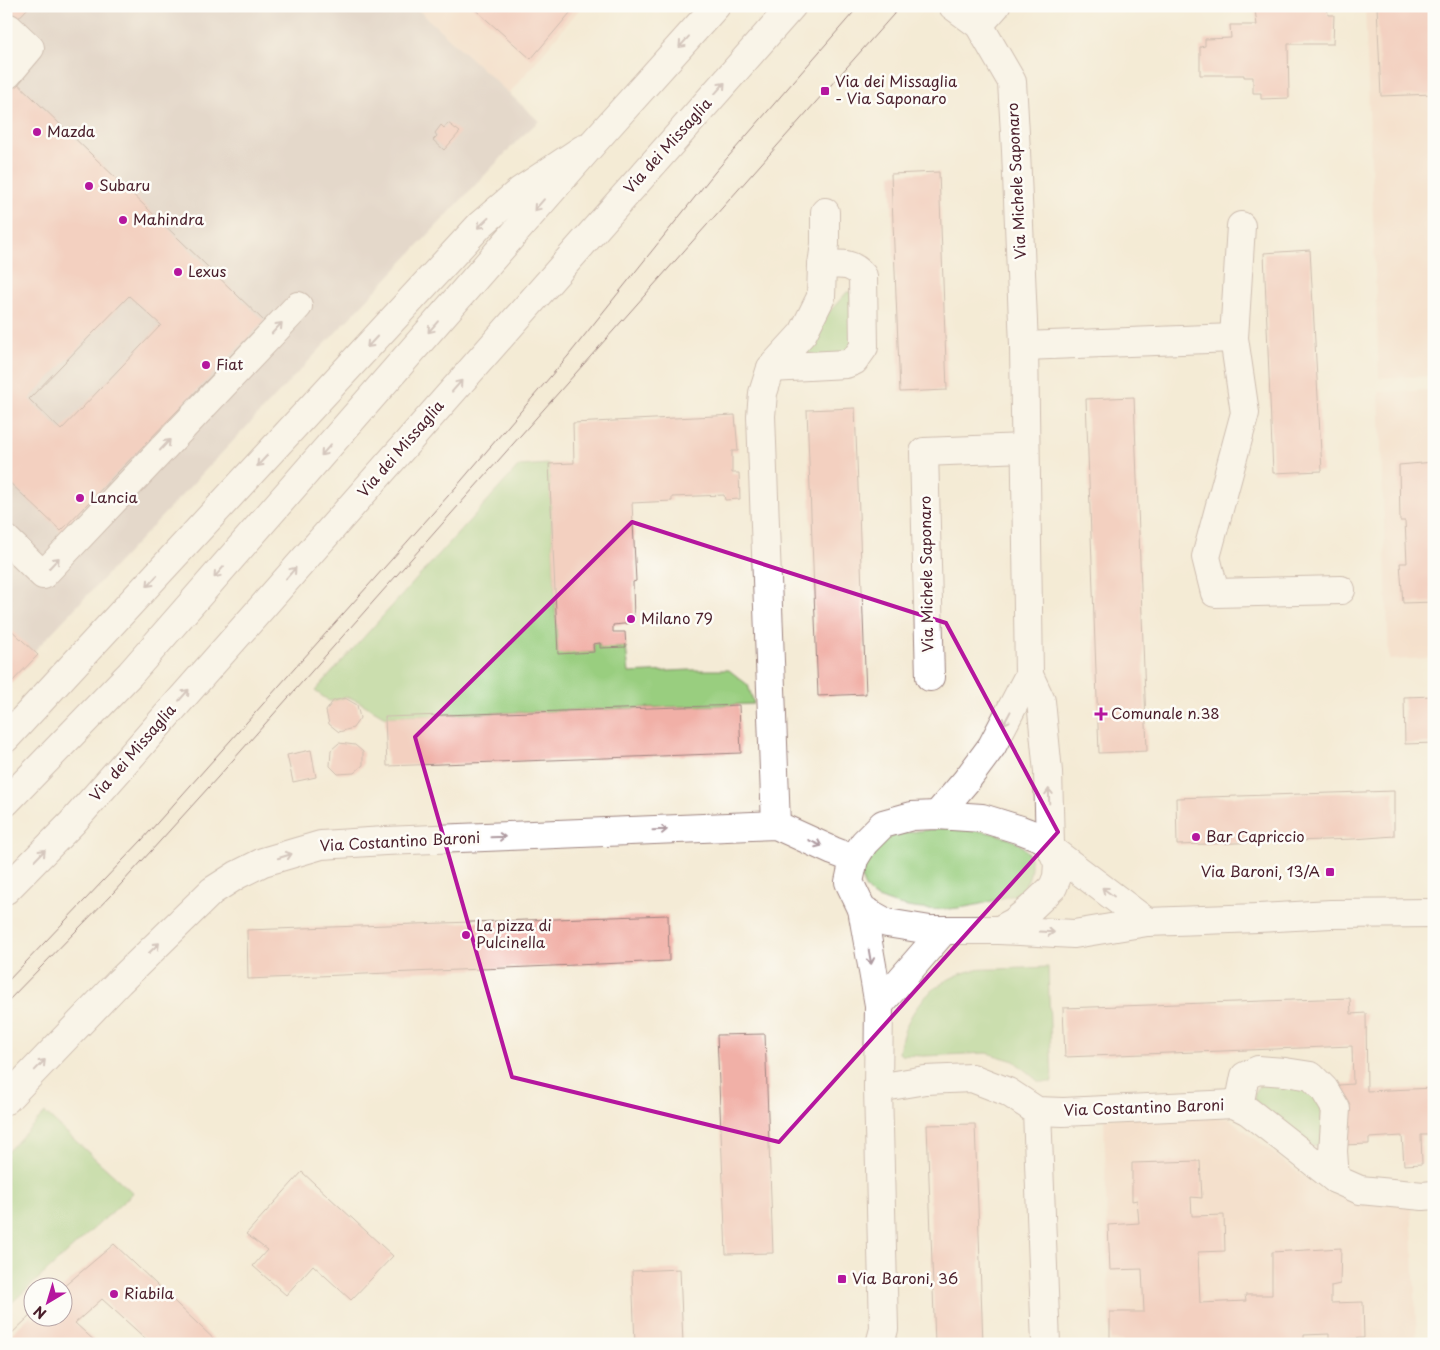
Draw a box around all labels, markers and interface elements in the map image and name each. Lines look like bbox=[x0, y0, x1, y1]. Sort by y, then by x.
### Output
one-way arrow bbox=[678, 36, 690, 49]
place label: Via dei Missaglia - Via Saponaro bbox=[835, 69, 958, 109]
one-way arrow bbox=[714, 81, 726, 94]
marker: Via dei Missaglia - Via Saponaro bbox=[819, 85, 831, 97]
street label: Via dei Missaglia bbox=[617, 91, 717, 198]
street label: Via Michele Saponaro bbox=[1000, 102, 1031, 260]
place label: Mazda bbox=[47, 119, 96, 142]
marker: Mazda bbox=[31, 126, 43, 138]
place label: Subaru bbox=[99, 173, 150, 196]
marker: Subaru bbox=[83, 180, 95, 192]
one-way arrow bbox=[534, 198, 545, 211]
place label: Mahindra bbox=[133, 207, 204, 230]
marker: Mahindra bbox=[117, 214, 129, 226]
one-way arrow bbox=[477, 217, 490, 229]
place label: Lexus bbox=[188, 259, 227, 282]
marker: Lexus bbox=[172, 266, 184, 278]
one-way arrow bbox=[271, 321, 283, 334]
one-way arrow bbox=[427, 321, 438, 334]
one-way arrow bbox=[367, 336, 378, 349]
place label: Fiat bbox=[216, 352, 243, 375]
marker: Fiat bbox=[200, 359, 212, 371]
one-way arrow bbox=[451, 379, 462, 392]
street label: Via dei Missaglia bbox=[351, 394, 449, 502]
one-way arrow bbox=[159, 439, 171, 452]
one-way arrow bbox=[320, 443, 331, 456]
one-way arrow bbox=[256, 455, 268, 468]
place label: Lancia bbox=[90, 485, 138, 508]
marker: Lancia bbox=[74, 492, 86, 504]
street label: Via Michele Saponaro bbox=[913, 496, 938, 653]
one-way arrow bbox=[48, 557, 60, 570]
one-way arrow bbox=[213, 566, 225, 579]
one-way arrow bbox=[286, 567, 297, 580]
one-way arrow bbox=[146, 574, 158, 587]
place label: Milano 79 bbox=[641, 606, 713, 629]
marker: Milano 79 bbox=[625, 613, 637, 625]
one-way arrow bbox=[178, 689, 190, 702]
street label: Via dei Missaglia bbox=[83, 698, 181, 806]
place label: Comunale n.38 bbox=[1111, 701, 1220, 724]
marker: Comunale n.38 bbox=[1095, 708, 1107, 720]
one-way arrow bbox=[1002, 710, 1011, 725]
one-way arrow bbox=[1044, 788, 1053, 804]
place label: Bar Capriccio bbox=[1206, 824, 1305, 847]
street label: Via Costantino Baroni bbox=[319, 825, 481, 856]
one-way arrow bbox=[652, 826, 668, 835]
marker: Bar Capriccio bbox=[1190, 831, 1202, 843]
one-way arrow bbox=[490, 832, 506, 841]
one-way arrow bbox=[807, 839, 822, 848]
one-way arrow bbox=[34, 849, 46, 861]
one-way arrow bbox=[276, 850, 292, 860]
place label: Via Baroni, 13/A bbox=[1201, 859, 1320, 882]
marker: Via Baroni, 13/A bbox=[1324, 866, 1336, 878]
one-way arrow bbox=[1101, 887, 1115, 897]
place label: La pizza di Pulcinella bbox=[476, 913, 552, 953]
one-way arrow bbox=[1039, 928, 1055, 937]
marker: La pizza di Pulcinella bbox=[460, 929, 472, 941]
one-way arrow bbox=[148, 941, 160, 954]
one-way arrow bbox=[866, 948, 876, 964]
one-way arrow bbox=[34, 1058, 46, 1071]
street label: Via Costantino Baroni bbox=[1063, 1092, 1225, 1121]
place label: Via Baroni, 36 bbox=[852, 1266, 958, 1289]
marker: Via Baroni, 36 bbox=[836, 1273, 848, 1285]
north arrow bbox=[22, 1278, 72, 1328]
place label: Riabila bbox=[124, 1281, 175, 1304]
marker: Riabila bbox=[108, 1288, 120, 1300]
text: N bbox=[29, 1301, 51, 1324]

